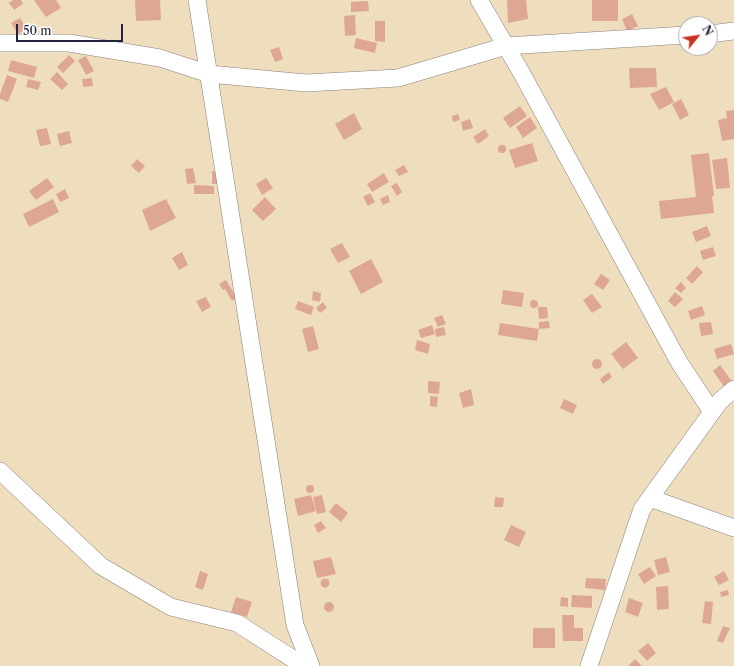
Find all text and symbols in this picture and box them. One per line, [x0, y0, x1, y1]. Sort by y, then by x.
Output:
scale bar [18, 16, 125, 42]
north arrow [678, 16, 718, 56]
text: 50 m [23, 23, 52, 38]
text: N [699, 23, 716, 38]

